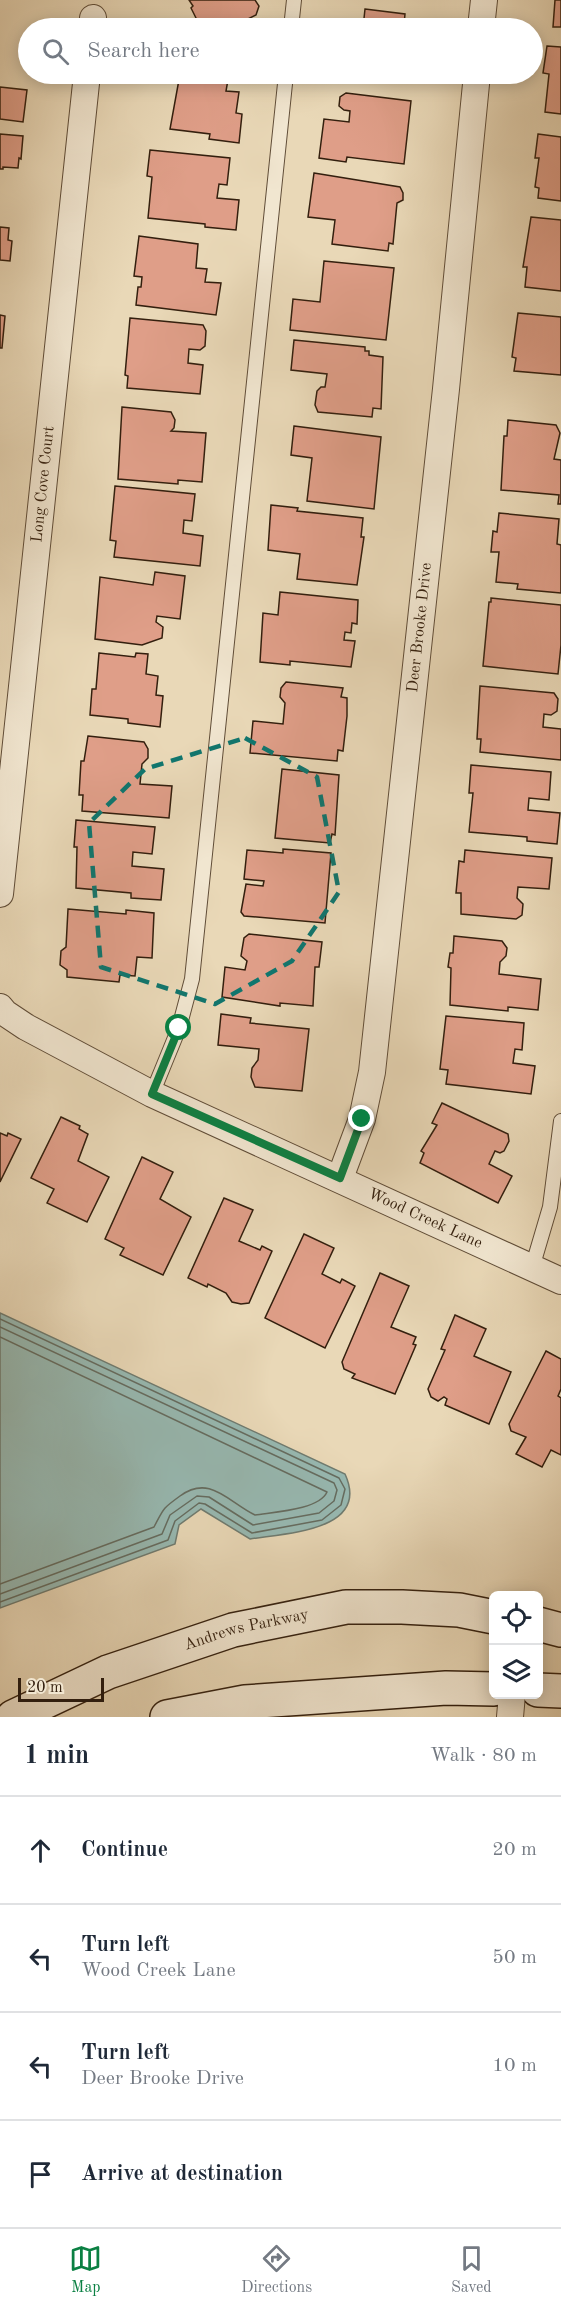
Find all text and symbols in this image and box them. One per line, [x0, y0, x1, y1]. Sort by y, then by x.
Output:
search box [18, 18, 543, 84]
icon: search [39, 35, 72, 68]
text: Search here [87, 40, 200, 62]
street label: Long Cove Court [29, 425, 58, 544]
street label: Deer Brooke Drive [405, 562, 435, 693]
route start [165, 1014, 191, 1040]
route end [348, 1105, 374, 1131]
street label: Wood Creek Lane [365, 1186, 485, 1252]
map controls [489, 1591, 543, 1699]
button: locate [489, 1591, 543, 1645]
street label: Andrews Parkway [182, 1607, 311, 1654]
button: layers [489, 1645, 543, 1699]
scale bar [18, 1675, 104, 1702]
text: 20 m [27, 1680, 63, 1696]
text: 1 min [24, 1743, 89, 1769]
text: Walk · 80 m [430, 1746, 537, 1766]
icon: ahead [24, 1834, 57, 1867]
text: Continue [81, 1839, 168, 1861]
text: 20 m [492, 1840, 537, 1860]
text: Turn left [81, 1934, 170, 1956]
icon: left [24, 1942, 57, 1975]
text: 50 m [492, 1948, 537, 1968]
text: Wood Creek Lane [81, 1961, 236, 1981]
text: Turn left [81, 2042, 170, 2064]
icon: left [24, 2050, 57, 2083]
text: 10 m [492, 2056, 537, 2076]
text: Deer Brooke Drive [81, 2069, 244, 2089]
icon: arrive [24, 2158, 57, 2191]
text: Arrive at destination [81, 2163, 283, 2185]
tab: Map [69, 2242, 102, 2298]
tab: Directions [241, 2242, 312, 2298]
tab: Saved [451, 2242, 492, 2298]

